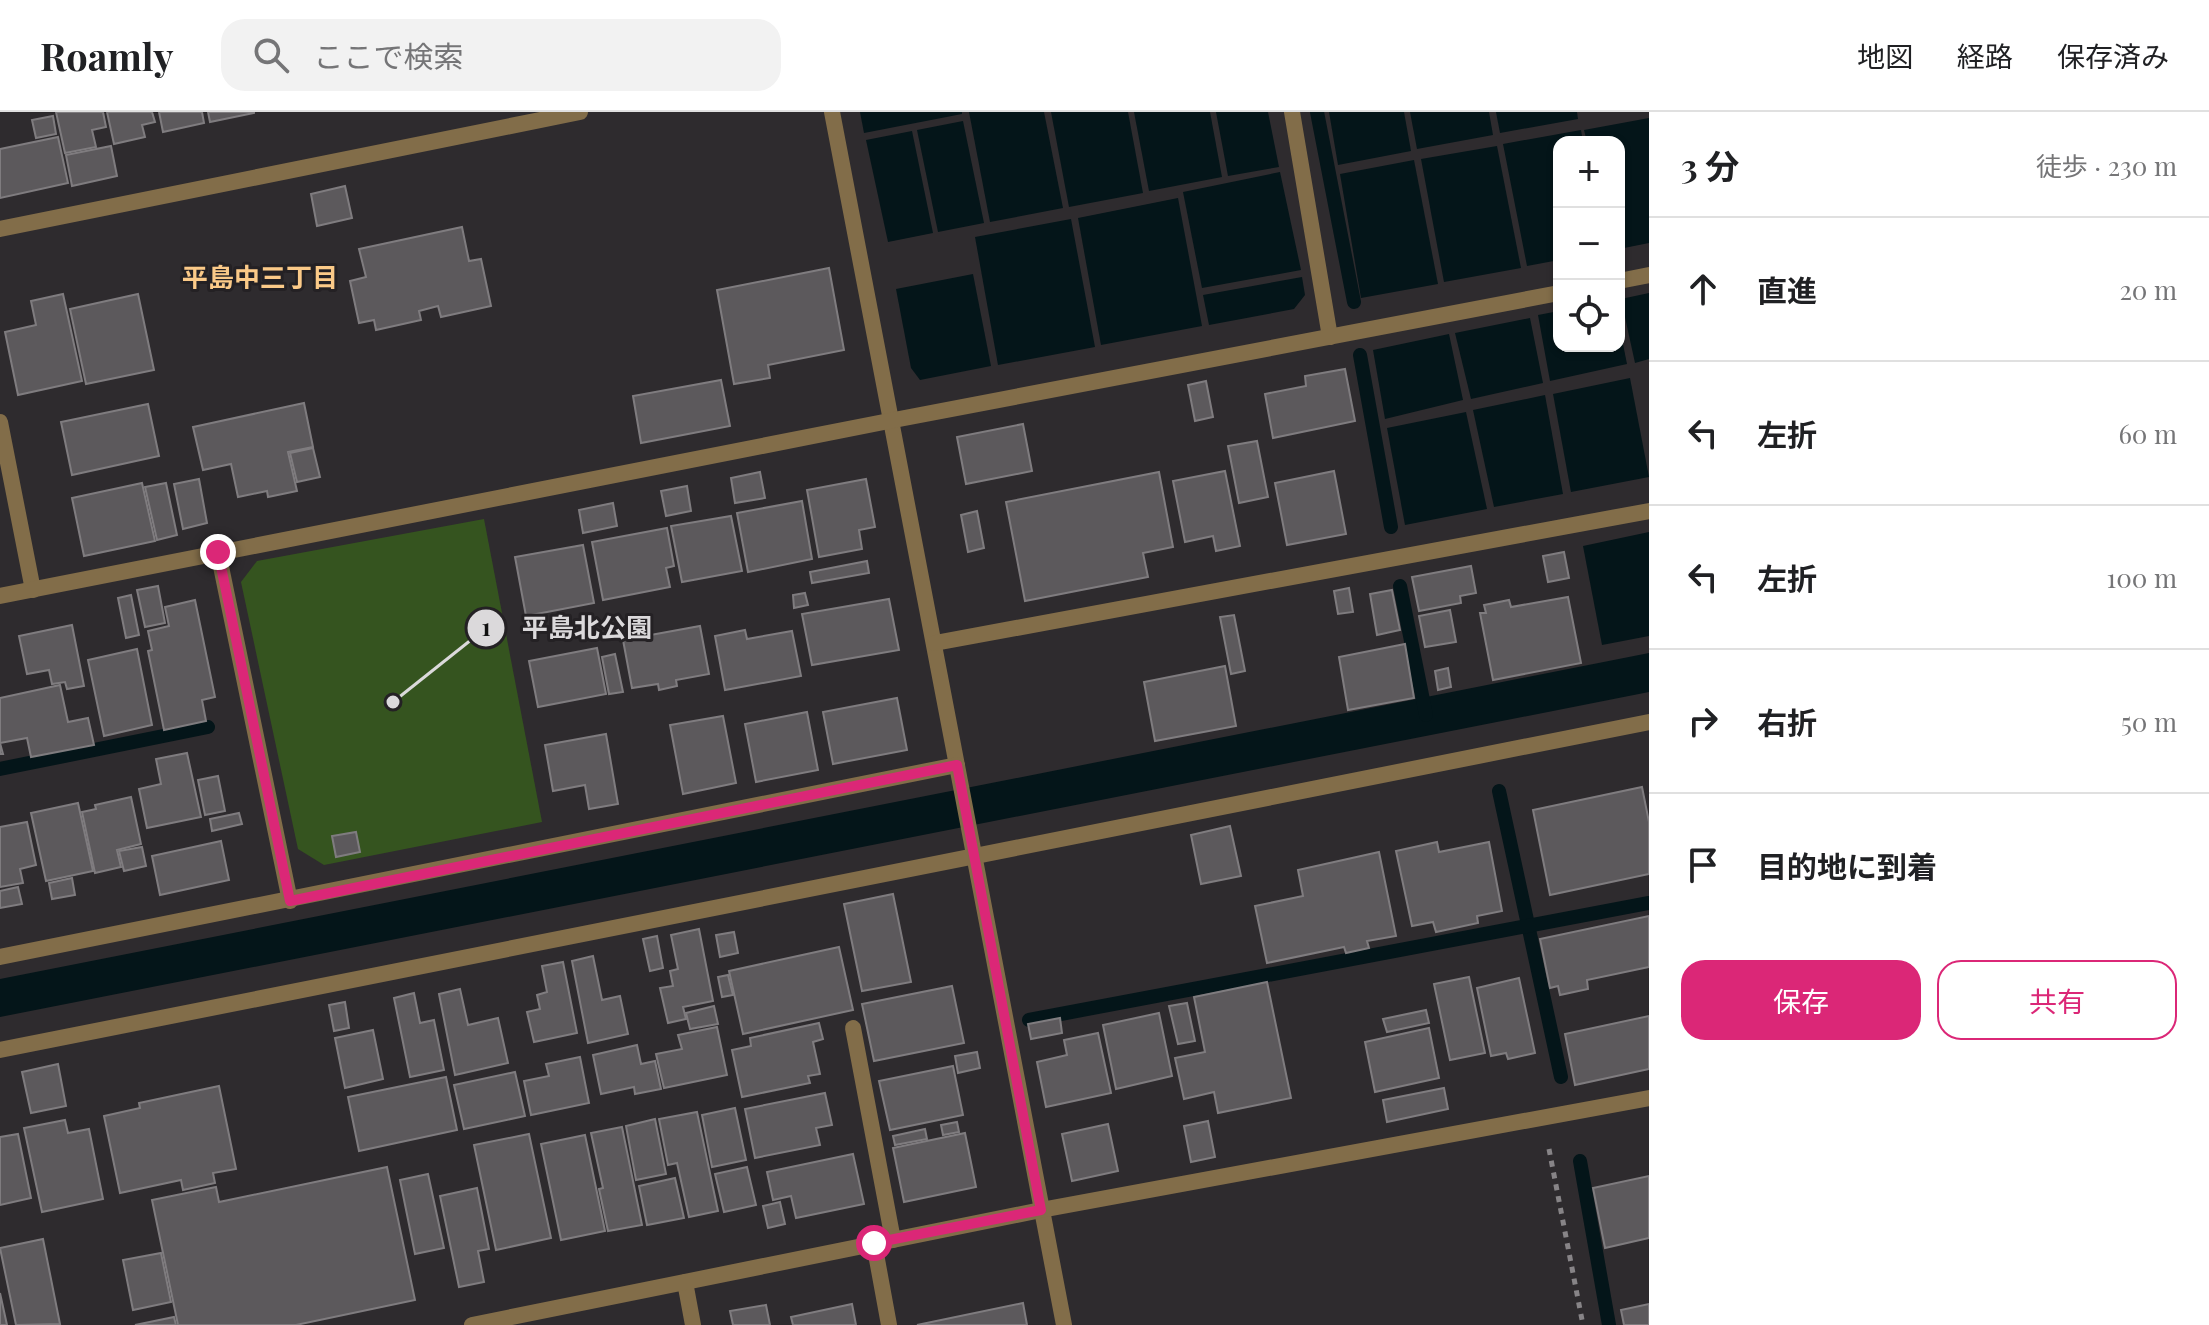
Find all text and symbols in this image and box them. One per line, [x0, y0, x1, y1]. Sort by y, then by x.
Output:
search box [221, 19, 781, 91]
text: Roamly [40, 30, 173, 81]
icon: search [249, 33, 293, 77]
text: ここで検索 [313, 36, 463, 76]
text: 地図 [1857, 37, 1913, 74]
text: 経路 [1957, 37, 2013, 74]
text: 保存済み [2057, 37, 2169, 74]
map controls [1553, 136, 1625, 352]
button: + [1553, 136, 1625, 208]
text: 3 分 [1681, 142, 1739, 188]
text: 徒歩 · 230 m [2036, 148, 2177, 183]
button: − [1553, 208, 1625, 280]
district label: 平島中三丁目 [182, 259, 338, 294]
icon: ahead [1681, 267, 1725, 311]
text: 直進 [1757, 270, 1817, 310]
text: 20 m [2119, 272, 2177, 307]
button: locate [1553, 280, 1625, 352]
icon: left [1681, 411, 1725, 455]
text: 左折 [1757, 414, 1817, 454]
text: 60 m [2118, 416, 2177, 451]
route end [200, 534, 236, 570]
icon: left [1681, 555, 1725, 599]
text: 左折 [1757, 558, 1817, 598]
text: 100 m [2107, 560, 2177, 595]
callout: 平島北公園 [466, 603, 668, 653]
text: 平島北公園 [522, 609, 652, 644]
text: 1 [481, 610, 491, 642]
icon: right [1681, 699, 1725, 743]
text: 右折 [1757, 702, 1817, 742]
text: 50 m [2121, 704, 2177, 739]
icon: arrive [1681, 843, 1725, 887]
text: 目的地に到着 [1757, 846, 1937, 886]
button: 保存 [1681, 960, 1921, 1040]
button: 共有 [1937, 960, 2177, 1040]
route start [856, 1225, 892, 1261]

